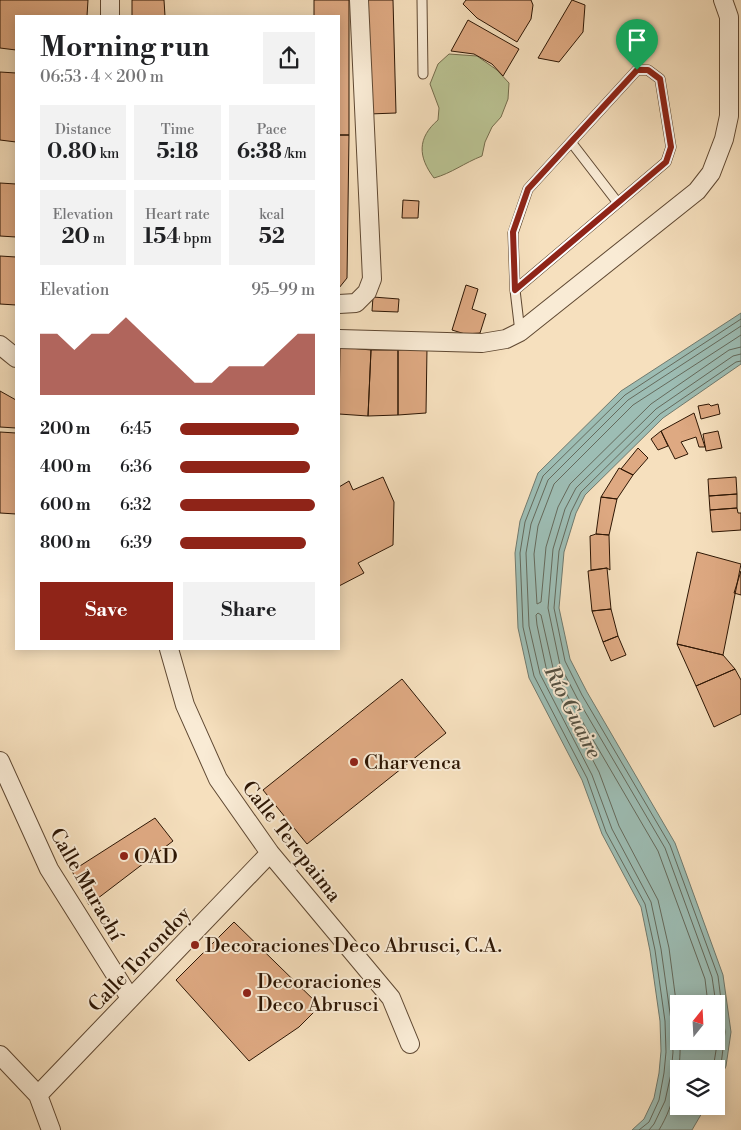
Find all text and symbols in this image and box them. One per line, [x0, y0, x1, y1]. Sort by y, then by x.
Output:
pin [616, 19, 658, 70]
icon: arrive [623, 26, 651, 54]
text: Morning run [40, 30, 209, 65]
button: share [263, 32, 315, 84]
text: 06:53 · 4 × 200 m [40, 67, 164, 87]
text: Distance [55, 121, 111, 139]
text: Time [161, 121, 194, 139]
text: Pace [257, 121, 287, 139]
text: 0.80 [47, 139, 97, 165]
text: 5:18 [157, 139, 198, 165]
text: 6:38 [237, 139, 282, 165]
text: km [97, 145, 119, 163]
text: /km [282, 145, 307, 163]
text: Elevation [53, 206, 113, 224]
text: Heart rate [145, 206, 210, 224]
text: kcal [259, 206, 285, 224]
text: 20 [61, 224, 90, 250]
text: 154 [143, 224, 181, 250]
text: 52 [259, 224, 285, 250]
text: m [90, 230, 105, 248]
text: bpm [181, 230, 212, 248]
text: Elevation [40, 280, 109, 300]
text: 95–99 m [251, 280, 315, 300]
text: 200 m [40, 419, 90, 439]
text: 6:45 [120, 419, 152, 439]
text: 400 m [40, 457, 91, 477]
text: 6:36 [120, 457, 152, 477]
text: 600 m [40, 495, 90, 515]
text: 6:32 [120, 495, 151, 515]
text: 800 m [40, 533, 91, 553]
text: 6:39 [120, 533, 152, 553]
button: Save [40, 582, 173, 640]
button: Share [183, 582, 315, 640]
water label: Río Guaire [537, 661, 607, 763]
place label: Charvenca [364, 751, 462, 776]
marker: Charvenca [348, 756, 360, 768]
street label: Calle Terepaima [236, 776, 346, 908]
street label: Calle Murachí [43, 824, 129, 947]
place label: OAD [134, 845, 178, 870]
marker: OAD [118, 850, 130, 862]
street label: Calle Torondoy [84, 902, 197, 1018]
place label: Decoraciones Deco Abrusci, C.A. [205, 934, 502, 959]
marker: Decoraciones Deco Abrusci, C.A. [189, 939, 201, 951]
place label: Decoraciones Deco Abrusci [257, 970, 381, 1018]
marker: Decoraciones Deco Abrusci [241, 987, 253, 999]
north arrow [670, 995, 725, 1050]
map controls [670, 995, 725, 1115]
button: layers [670, 1060, 725, 1115]

